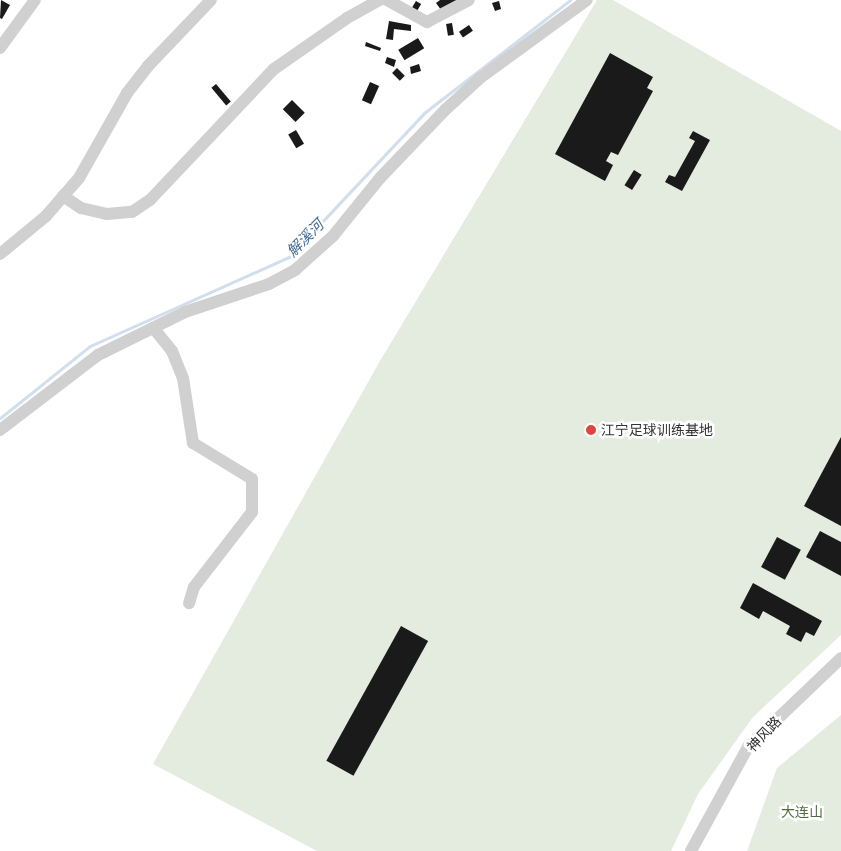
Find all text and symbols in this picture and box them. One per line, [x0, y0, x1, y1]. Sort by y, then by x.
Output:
water label: 解溪河 [283, 216, 327, 260]
place label: 江宁足球训练基地 [601, 422, 713, 438]
marker: 江宁足球训练基地 [585, 424, 597, 436]
street label: 神风路 [744, 713, 784, 755]
park label: 大连山 [781, 804, 823, 820]

